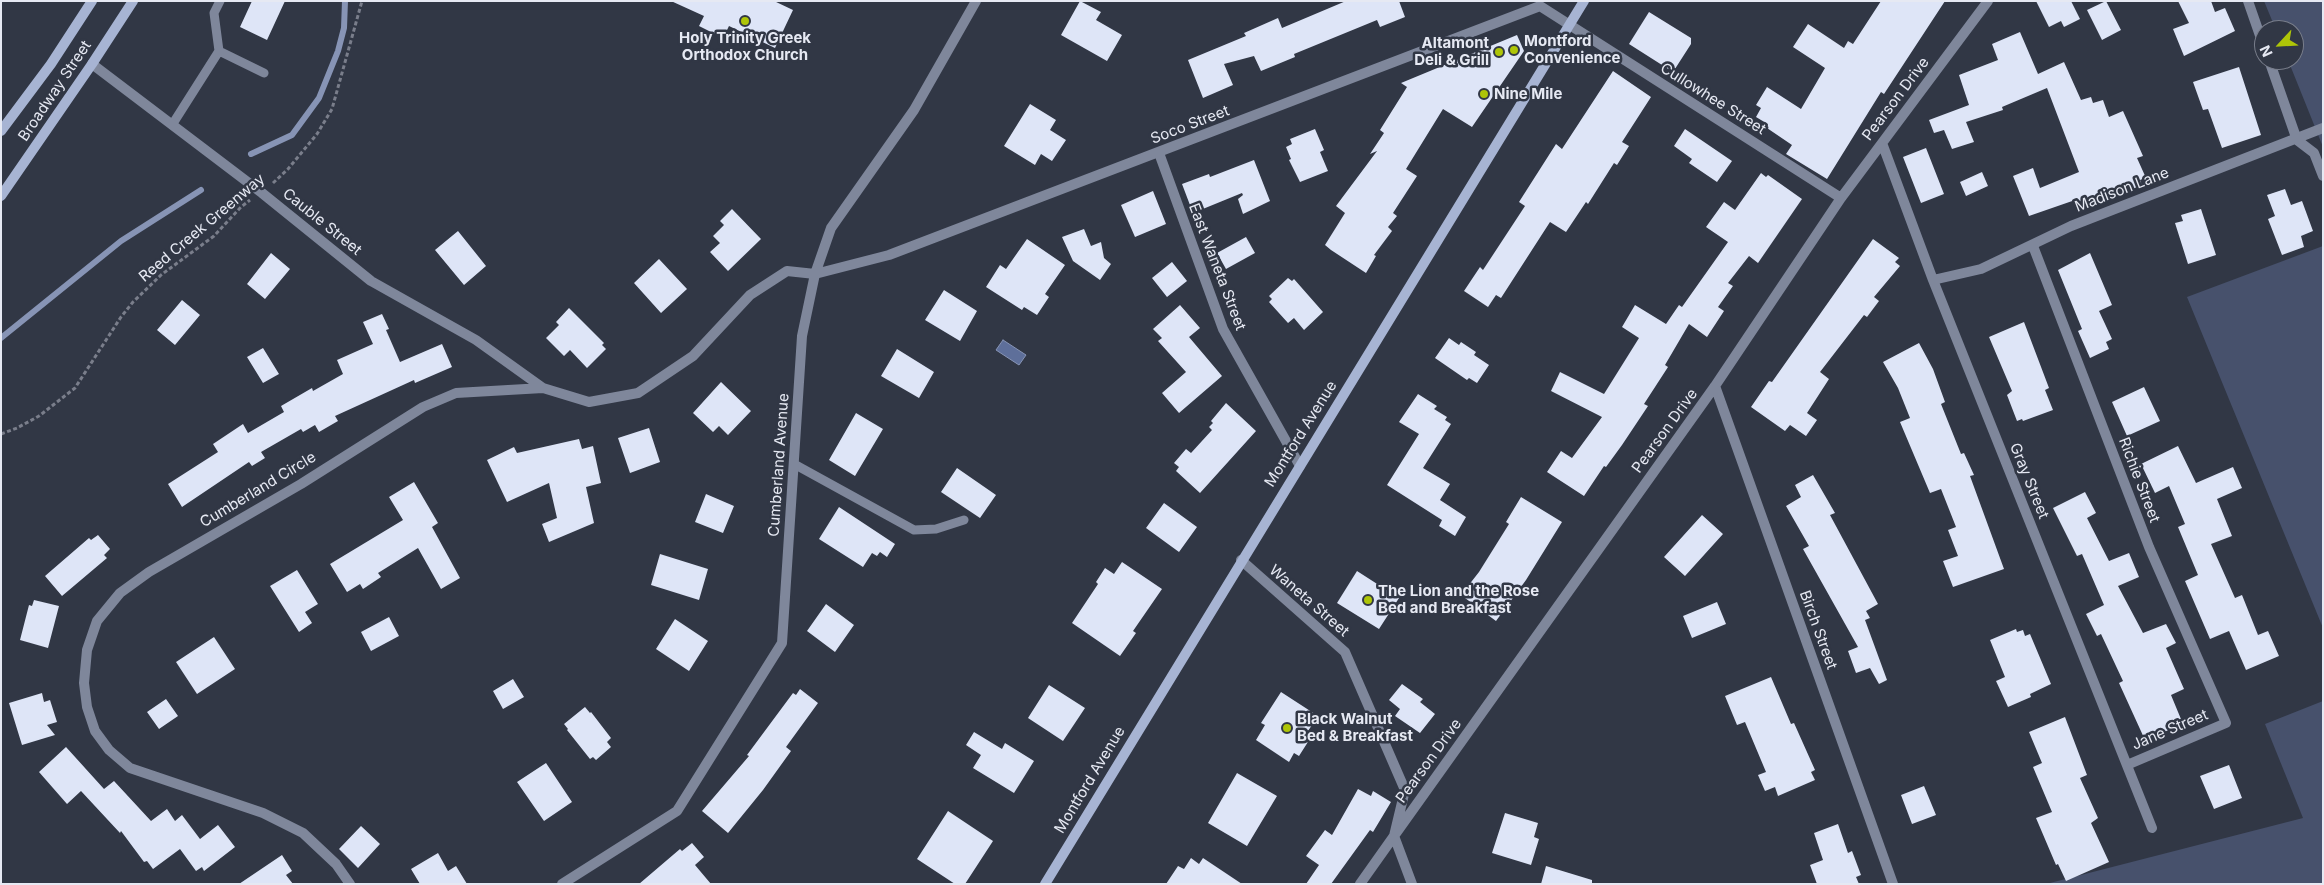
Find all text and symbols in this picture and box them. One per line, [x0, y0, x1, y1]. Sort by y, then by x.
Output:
marker: Holy Trinity Greek Orthodox Church [739, 15, 751, 27]
north arrow [2254, 20, 2304, 70]
place label: Holy Trinity Greek Orthodox Church [679, 29, 811, 64]
place label: Montford Convenience [1524, 32, 1620, 67]
place label: Altamont Deli & Grill [1414, 34, 1489, 69]
street label: Broadway Street [15, 37, 95, 145]
text: N [2256, 43, 2276, 60]
marker: Montford Convenience [1508, 44, 1520, 56]
marker: Altamont Deli & Grill [1493, 46, 1505, 58]
street label: Pearson Drive [1859, 54, 1933, 144]
street label: Cullowhee Street [1657, 59, 1769, 139]
place label: Nine Mile [1494, 85, 1562, 103]
marker: Nine Mile [1478, 88, 1490, 100]
street label: Soco Street [1148, 102, 1232, 148]
street label: Madison Lane [2072, 164, 2172, 216]
street label: Reed Creek Greenway [136, 170, 268, 286]
street label: Cauble Street [279, 185, 365, 259]
street label: East Waneta Street [1185, 201, 1249, 333]
street label: Montford Avenue [1261, 378, 1341, 490]
street label: Pearson Drive [1628, 385, 1702, 477]
street label: Cumberland Avenue [765, 393, 793, 537]
street label: Richie Street [2115, 435, 2163, 525]
street label: Gray Street [2006, 441, 2052, 521]
street label: Cumberland Circle [197, 448, 319, 532]
street label: Waneta Street [1265, 561, 1353, 641]
place label: The Lion and the Rose Bed and Breakfast [1378, 582, 1539, 617]
street label: Birch Street [1795, 588, 1841, 672]
marker: The Lion and the Rose Bed and Breakfast [1362, 594, 1374, 606]
street label: Jane Street [2129, 706, 2211, 754]
place label: Black Walnut Bed & Breakfast [1297, 710, 1413, 745]
street label: Pearson Drive [1392, 715, 1466, 807]
marker: Black Walnut Bed & Breakfast [1281, 722, 1293, 734]
street label: Montford Avenue [1051, 723, 1129, 837]

